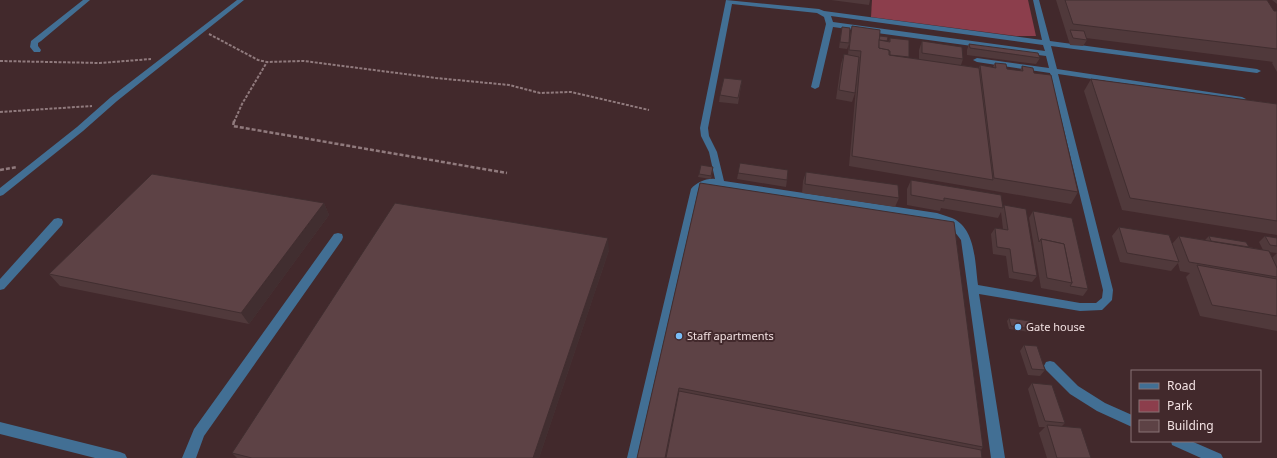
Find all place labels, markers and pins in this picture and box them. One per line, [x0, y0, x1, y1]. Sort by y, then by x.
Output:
place label: Gate house [1026, 319, 1085, 334]
marker: Gate house [1013, 322, 1023, 332]
place label: Staff apartments [687, 328, 774, 343]
marker: Staff apartments [674, 331, 684, 341]

